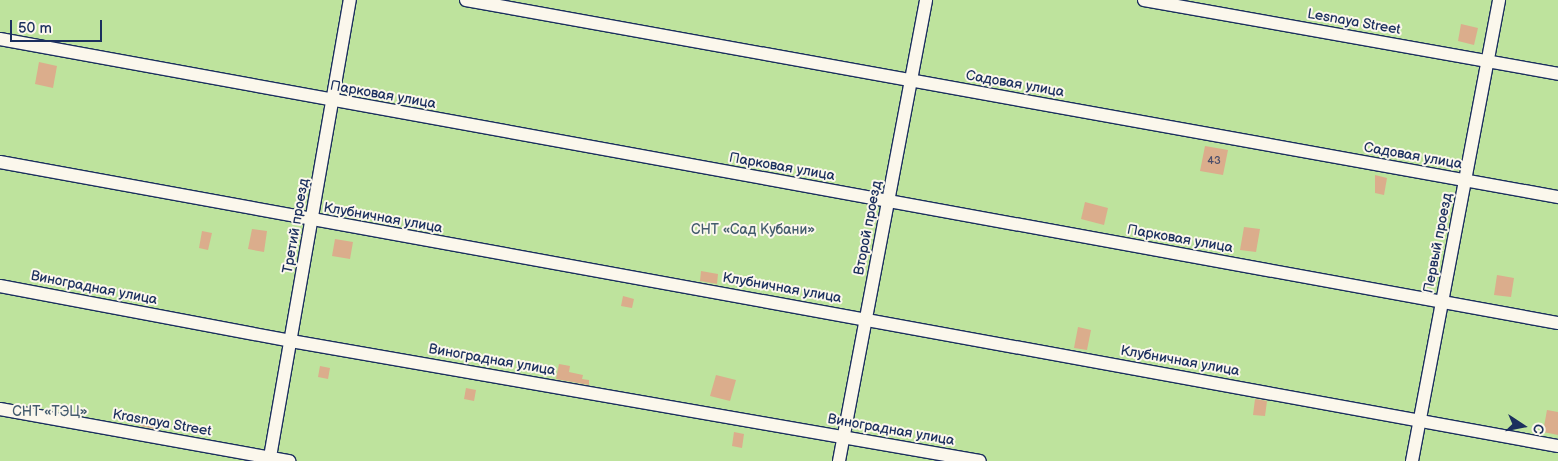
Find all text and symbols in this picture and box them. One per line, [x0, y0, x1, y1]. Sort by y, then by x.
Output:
street label: Lesnaya Street [1306, 5, 1402, 39]
scale bar [12, 10, 105, 42]
text: 50 m [18, 19, 52, 38]
street label: Садовая улица [965, 67, 1065, 101]
street label: Парковая улица [329, 77, 437, 113]
street label: Садовая улица [1363, 139, 1463, 173]
street label: Парковая улица [728, 149, 836, 185]
house number: 43 [1207, 154, 1221, 168]
street label: Третий проезд [279, 177, 313, 275]
street label: Второй проезд [851, 179, 885, 277]
street label: Первый проезд [1420, 191, 1456, 295]
street label: Клубничная улица [322, 199, 444, 237]
street label: Парковая улица [1126, 221, 1234, 257]
park label: СНТ «Сад Кубани» [691, 222, 815, 238]
street label: Виноградная улица [29, 267, 159, 309]
street label: Клубничная улица [721, 269, 843, 307]
street label: Виноградная улица [427, 341, 557, 379]
street label: Клубничная улица [1119, 342, 1241, 380]
north arrow [1498, 401, 1548, 451]
park label: СНТ «ТЭЦ» [12, 404, 88, 420]
street label: Krasnaya Street [111, 406, 213, 440]
street label: Виноградная улица [826, 411, 956, 449]
text: С [1529, 423, 1547, 435]

